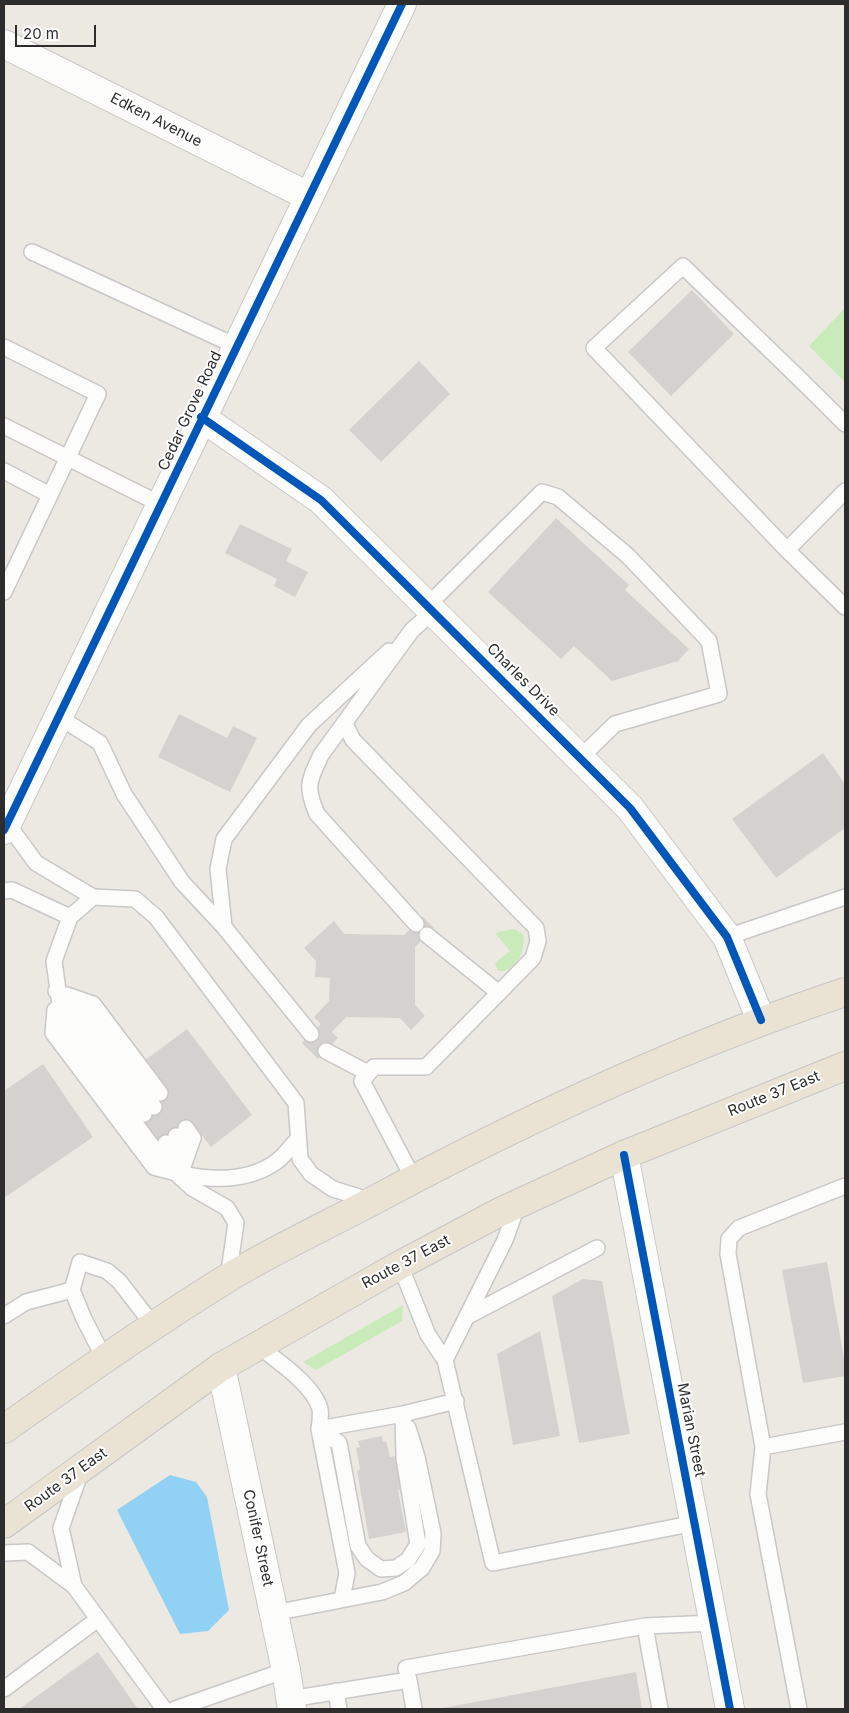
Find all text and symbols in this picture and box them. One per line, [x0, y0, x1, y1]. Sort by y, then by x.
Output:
scale bar [18, 15, 99, 47]
text: 20 m [23, 24, 59, 43]
street label: Edken Avenue [107, 89, 205, 151]
street label: Cedar Grove Road [154, 348, 226, 474]
street label: Charles Drive [483, 640, 563, 720]
street label: Route 37 East [726, 1067, 822, 1121]
street label: Route 37 East [359, 1231, 453, 1293]
street label: Marian Street [673, 1381, 709, 1479]
street label: Route 37 East [21, 1444, 111, 1516]
street label: Conifer Street [239, 1488, 277, 1588]

